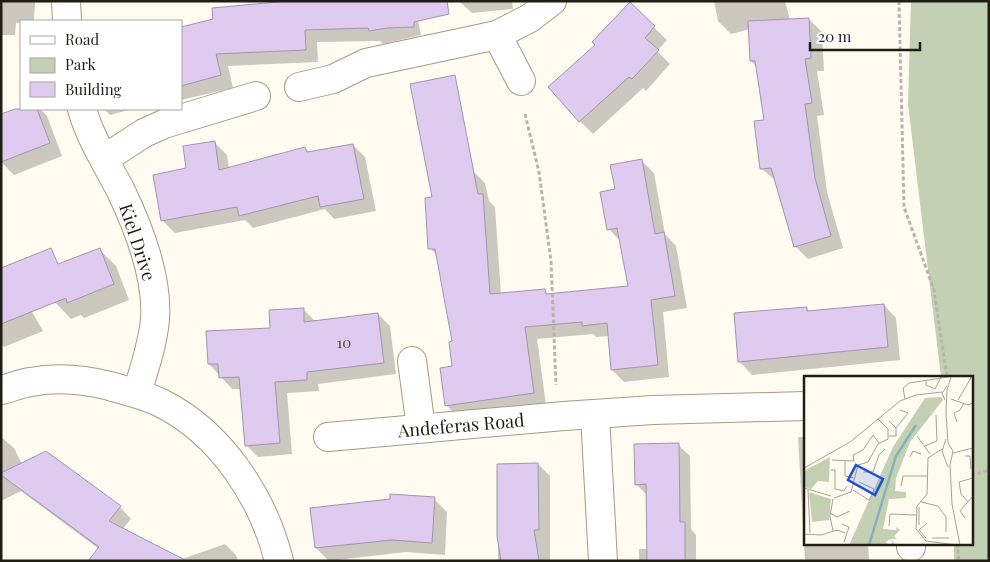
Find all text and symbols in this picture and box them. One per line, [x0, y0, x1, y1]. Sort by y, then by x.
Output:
legend [20, 20, 182, 110]
scale bar [810, 20, 920, 52]
text: 20 m [818, 26, 852, 46]
text: Road [65, 29, 99, 49]
text: Park [65, 54, 97, 74]
text: Building [65, 79, 122, 99]
street label: Kiel Drive [114, 200, 162, 284]
house number: 10 [337, 332, 351, 352]
inset map [804, 376, 972, 544]
street label: Andeferas Road [396, 407, 526, 443]

